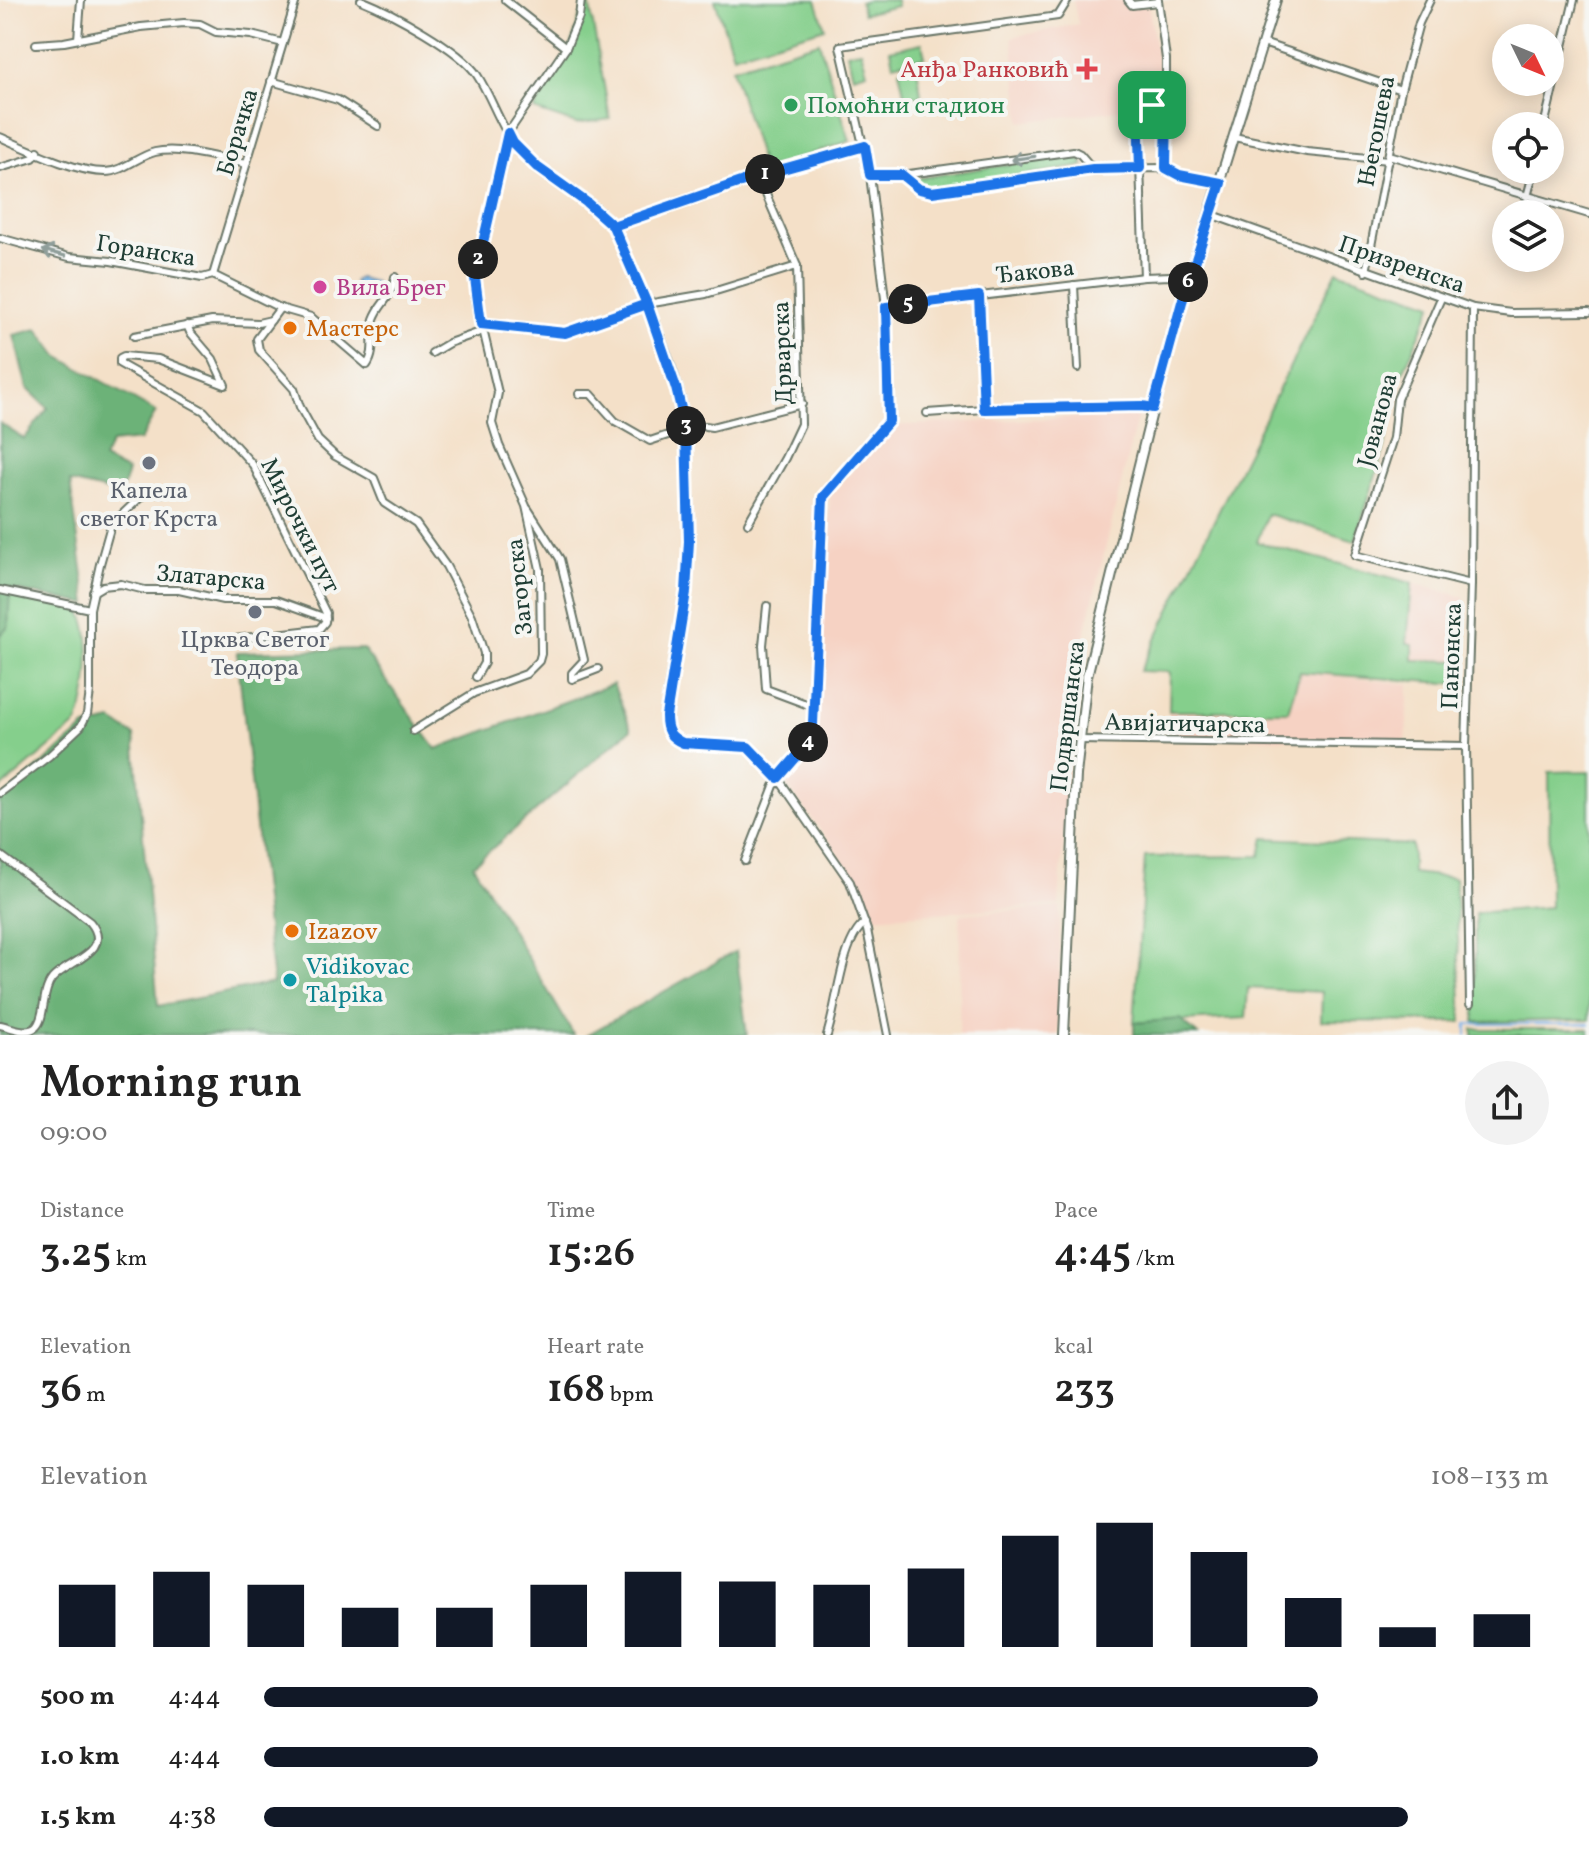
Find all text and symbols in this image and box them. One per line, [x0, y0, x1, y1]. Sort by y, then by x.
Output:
north arrow [1492, 24, 1564, 96]
map controls [1492, 24, 1564, 272]
place label: Анђа Ранковић [900, 54, 1069, 88]
marker: Анђа Ранковић [1076, 58, 1098, 80]
pin [1118, 71, 1186, 139]
street label: Његошева [1351, 73, 1405, 190]
icon: arrive [1130, 83, 1174, 127]
street label: Борачка [210, 85, 268, 181]
place label: Помоћни стадион [807, 90, 1005, 124]
marker: Помоћни стадион [782, 96, 800, 114]
button: locate [1492, 112, 1564, 184]
one-way arrow [1011, 151, 1036, 166]
pin: 1 [745, 154, 785, 194]
text: 1 [761, 158, 769, 189]
button: layers [1492, 200, 1564, 272]
street label: Горанска [93, 227, 198, 277]
street label: Призренска [1334, 228, 1469, 303]
pin: 2 [458, 239, 498, 279]
text: 2 [472, 243, 484, 274]
one-way arrow [42, 244, 68, 259]
street label: Ђакова [994, 252, 1076, 294]
pin: 6 [1168, 262, 1208, 302]
text: 6 [1182, 266, 1194, 297]
place label: Вила Брег [336, 272, 446, 306]
marker: Вила Брег [311, 278, 329, 296]
pin: 5 [888, 284, 928, 324]
text: 5 [903, 288, 913, 319]
street label: Дрварска [765, 300, 803, 405]
place label: Мастерс [306, 313, 399, 347]
marker: Мастерс [281, 319, 299, 337]
street label: Јованова [1350, 370, 1408, 471]
pin: 3 [666, 406, 706, 446]
text: 3 [680, 410, 692, 441]
street label: Мирочки пут [251, 453, 348, 599]
marker: Капела светог Крста [140, 454, 158, 472]
place label: Капела светог Крста [80, 475, 218, 537]
street label: Загорска [499, 536, 543, 637]
street label: Златарска [154, 557, 267, 601]
street label: Панонска [1434, 602, 1472, 710]
marker: Црква Светог Теодора [246, 603, 264, 621]
place label: Црква Светог Теодора [181, 624, 330, 686]
street label: Подвршанска [1043, 639, 1095, 794]
street label: Авијатичарска [1104, 707, 1266, 743]
pin: 4 [788, 722, 828, 762]
text: 4 [801, 726, 815, 757]
place label: Izazov [308, 916, 378, 950]
marker: Izazov [283, 922, 301, 940]
place label: Vidikovac Talpika [306, 951, 410, 1013]
marker: Vidikovac Talpika [281, 971, 299, 989]
text: Morning run [40, 1054, 302, 1115]
button: share [1465, 1061, 1549, 1145]
text: 09:00 [40, 1115, 107, 1151]
text: Distance [40, 1196, 124, 1227]
text: Time [547, 1196, 595, 1227]
text: Pace [1054, 1196, 1098, 1227]
text: 3.25 [40, 1227, 111, 1283]
text: 15:26 [547, 1227, 635, 1283]
text: 4:45 [1054, 1227, 1131, 1283]
text: km [111, 1244, 147, 1275]
text: /km [1131, 1244, 1175, 1275]
text: Elevation [40, 1332, 131, 1363]
text: Heart rate [547, 1332, 644, 1363]
text: kcal [1054, 1332, 1093, 1363]
text: 36 [40, 1363, 82, 1419]
text: 168 [547, 1363, 605, 1419]
text: 233 [1054, 1363, 1115, 1419]
text: m [82, 1380, 106, 1411]
text: bpm [605, 1380, 654, 1411]
text: Elevation [40, 1459, 148, 1495]
text: 108–133 m [1431, 1459, 1549, 1495]
text: 500 m [40, 1679, 115, 1715]
text: 4:44 [168, 1679, 221, 1715]
text: 1.0 km [40, 1739, 120, 1775]
text: 4:44 [168, 1739, 221, 1775]
text: 1.5 km [40, 1799, 116, 1835]
text: 4:38 [168, 1799, 216, 1835]

